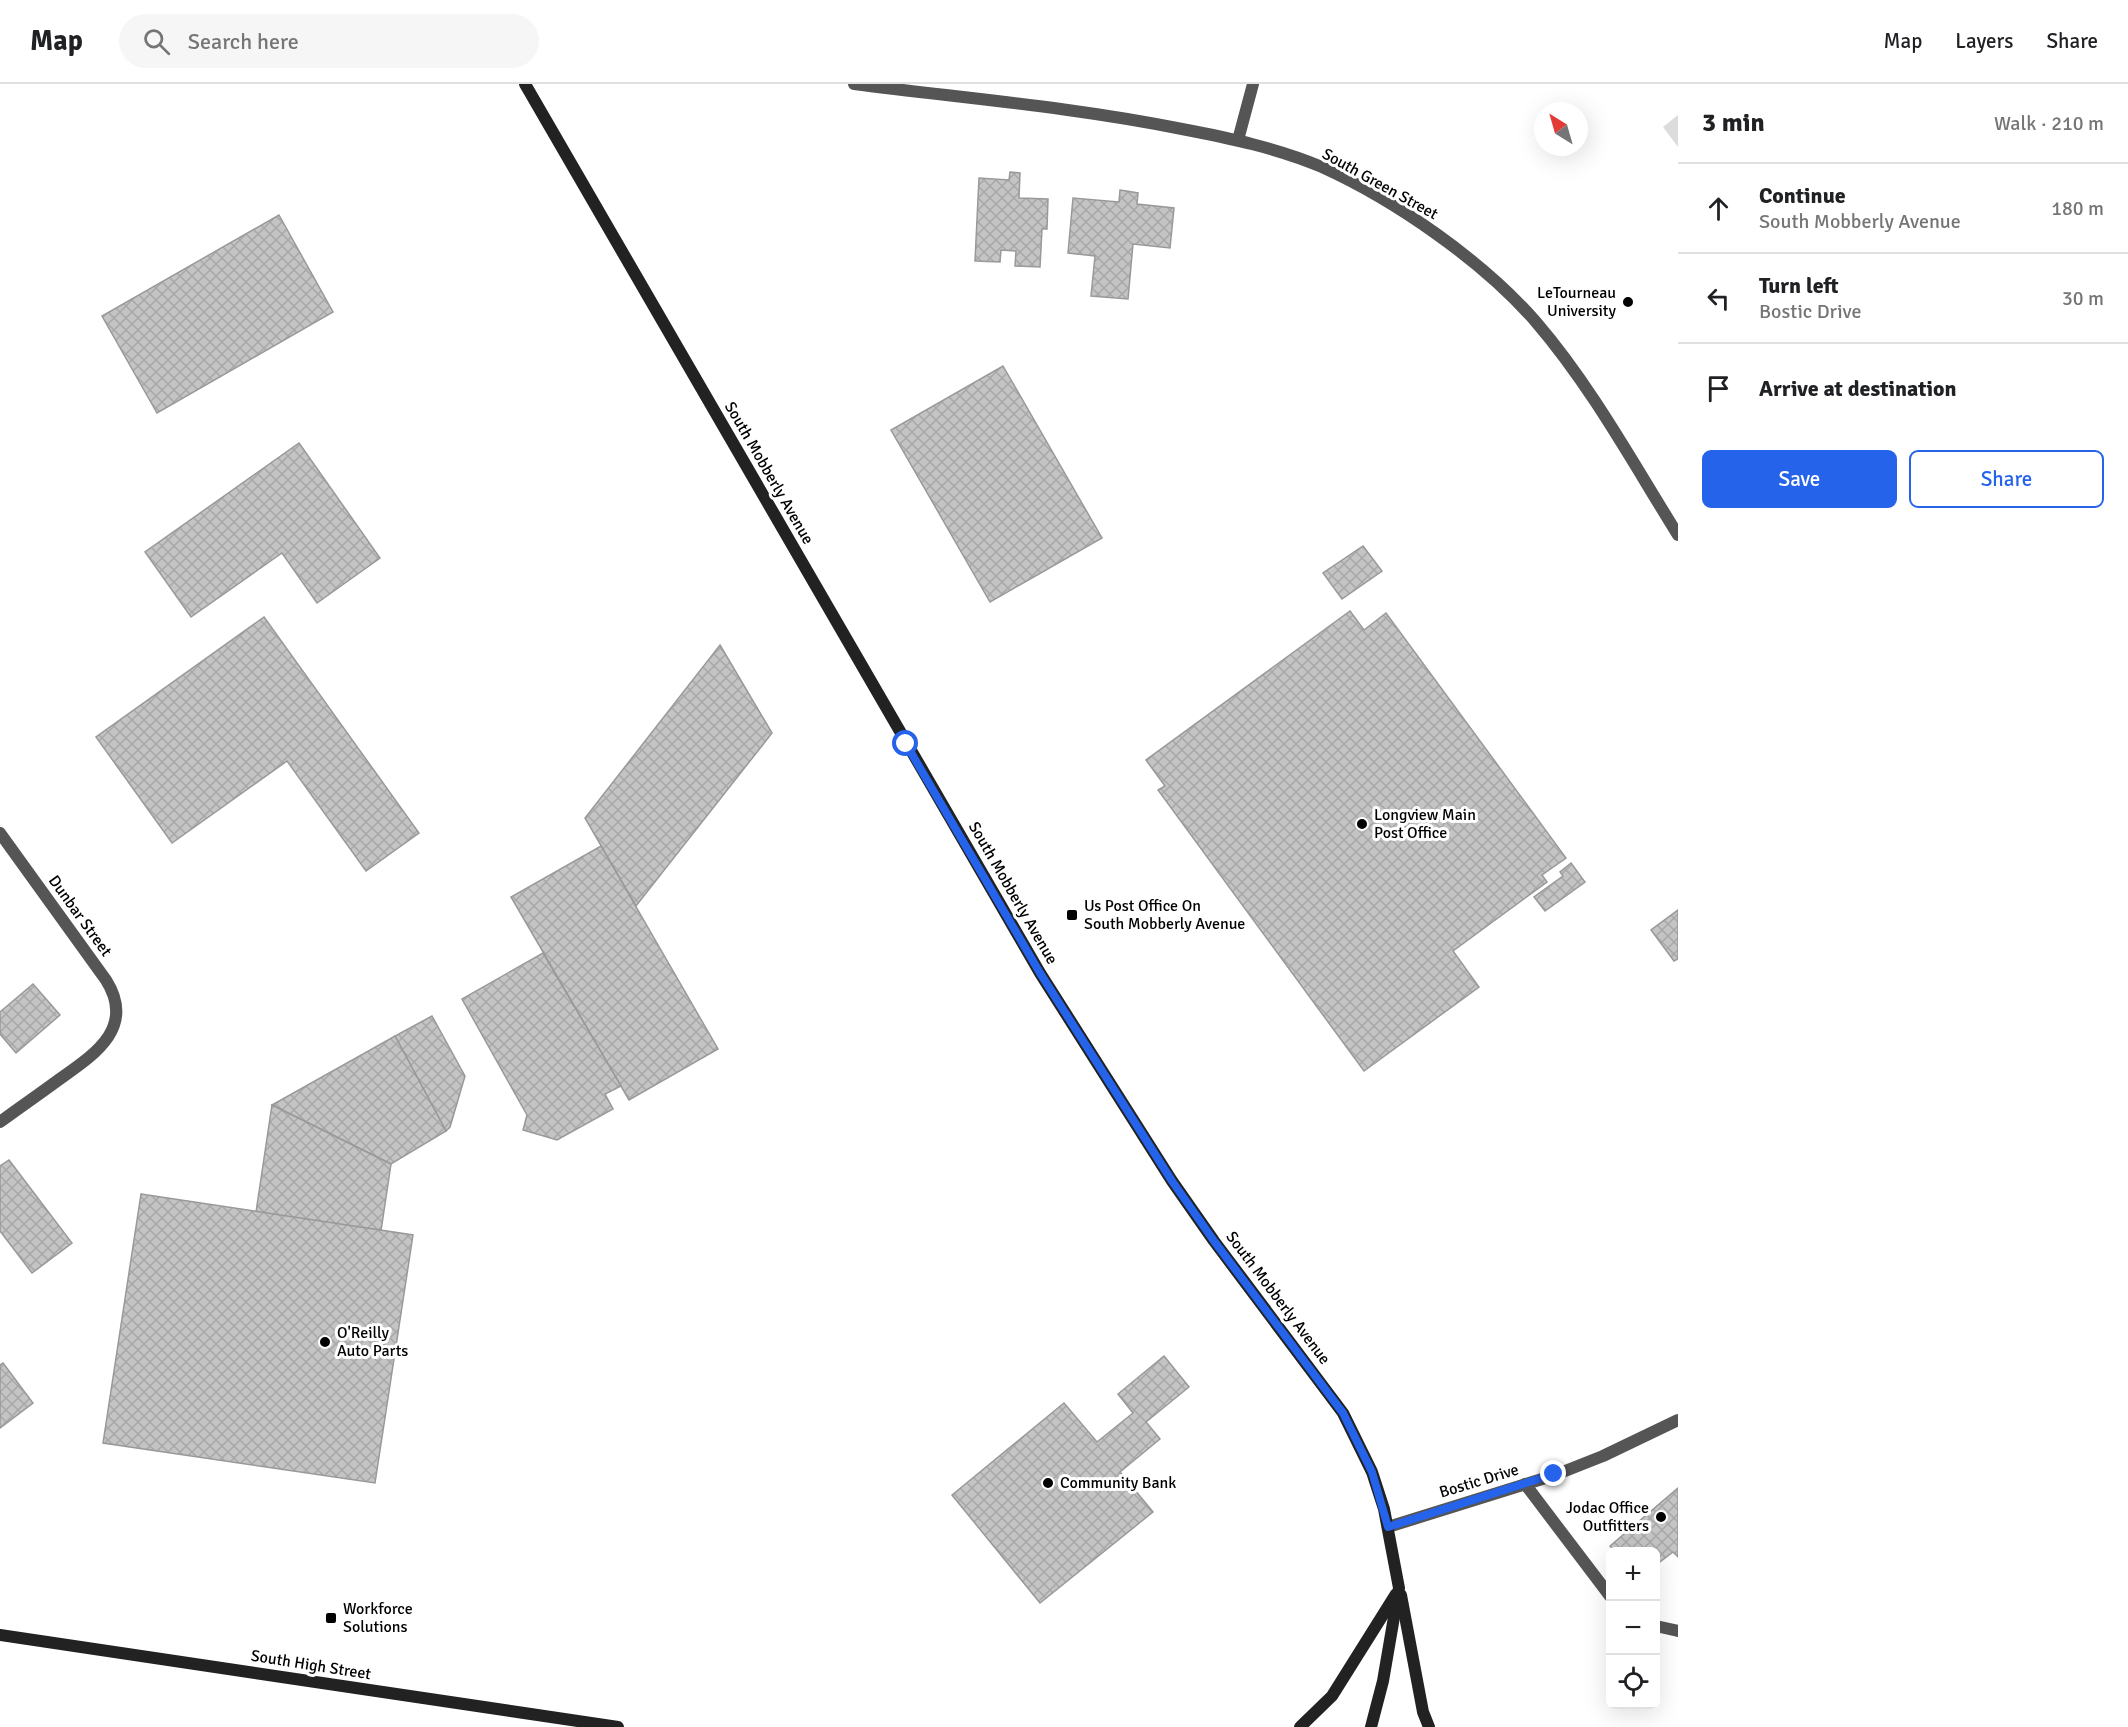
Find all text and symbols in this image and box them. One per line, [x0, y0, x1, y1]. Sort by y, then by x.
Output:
search box [119, 14, 539, 68]
text: Map [30, 24, 83, 58]
icon: search [140, 25, 173, 58]
text: Search here [188, 28, 299, 55]
text: Map [1884, 28, 1922, 54]
text: Layers [1955, 28, 2013, 54]
text: Share [2046, 28, 2098, 54]
north arrow [1534, 102, 1588, 156]
text: 3 min [1702, 107, 1765, 139]
text: Walk · 210 m [1994, 111, 2104, 136]
street label: South Green Street [1318, 144, 1442, 224]
text: Continue [1759, 182, 1846, 209]
icon: ahead [1702, 192, 1735, 225]
text: 180 m [2051, 196, 2104, 221]
text: South Mobberly Avenue [1759, 209, 1961, 234]
text: Turn left [1759, 272, 1839, 299]
icon: left [1702, 282, 1735, 315]
place label: LeTourneau University [1537, 283, 1617, 321]
text: 30 m [2062, 286, 2104, 311]
marker: LeTourneau University [1621, 295, 1635, 309]
text: Bostic Drive [1759, 299, 1861, 324]
icon: arrive [1702, 372, 1735, 405]
text: Arrive at destination [1759, 375, 1956, 402]
street label: South Mobberly Avenue [720, 398, 818, 548]
button: Save [1702, 450, 1897, 508]
button: Share [1909, 450, 2104, 508]
route start [892, 730, 918, 756]
place label: Longview Main Post Office [1374, 805, 1476, 843]
marker: Longview Main Post Office [1355, 817, 1369, 831]
street label: South Mobberly Avenue [964, 818, 1062, 968]
street label: Dunbar Street [44, 871, 116, 961]
place label: Us Post Office On South Mobberly Avenue [1084, 896, 1245, 934]
marker: Us Post Office On South Mobberly Avenue [1065, 908, 1079, 922]
street label: South Mobberly Avenue [1221, 1228, 1335, 1368]
place label: O'Reilly Auto Parts [337, 1323, 408, 1361]
marker: O'Reilly Auto Parts [318, 1335, 332, 1349]
street label: Bostic Drive [1437, 1459, 1521, 1503]
route end [1540, 1460, 1566, 1486]
place label: Community Bank [1060, 1473, 1176, 1493]
marker: Community Bank [1041, 1476, 1055, 1490]
place label: Jodac Office Outfitters [1566, 1498, 1649, 1536]
marker: Jodac Office Outfitters [1654, 1510, 1668, 1524]
map controls [1606, 1547, 1660, 1709]
button: + [1606, 1547, 1660, 1601]
place label: Workforce Solutions [343, 1599, 413, 1637]
button: − [1606, 1601, 1660, 1655]
marker: Workforce Solutions [324, 1611, 338, 1625]
street label: South High Street [250, 1646, 373, 1684]
button: locate [1606, 1655, 1660, 1709]

